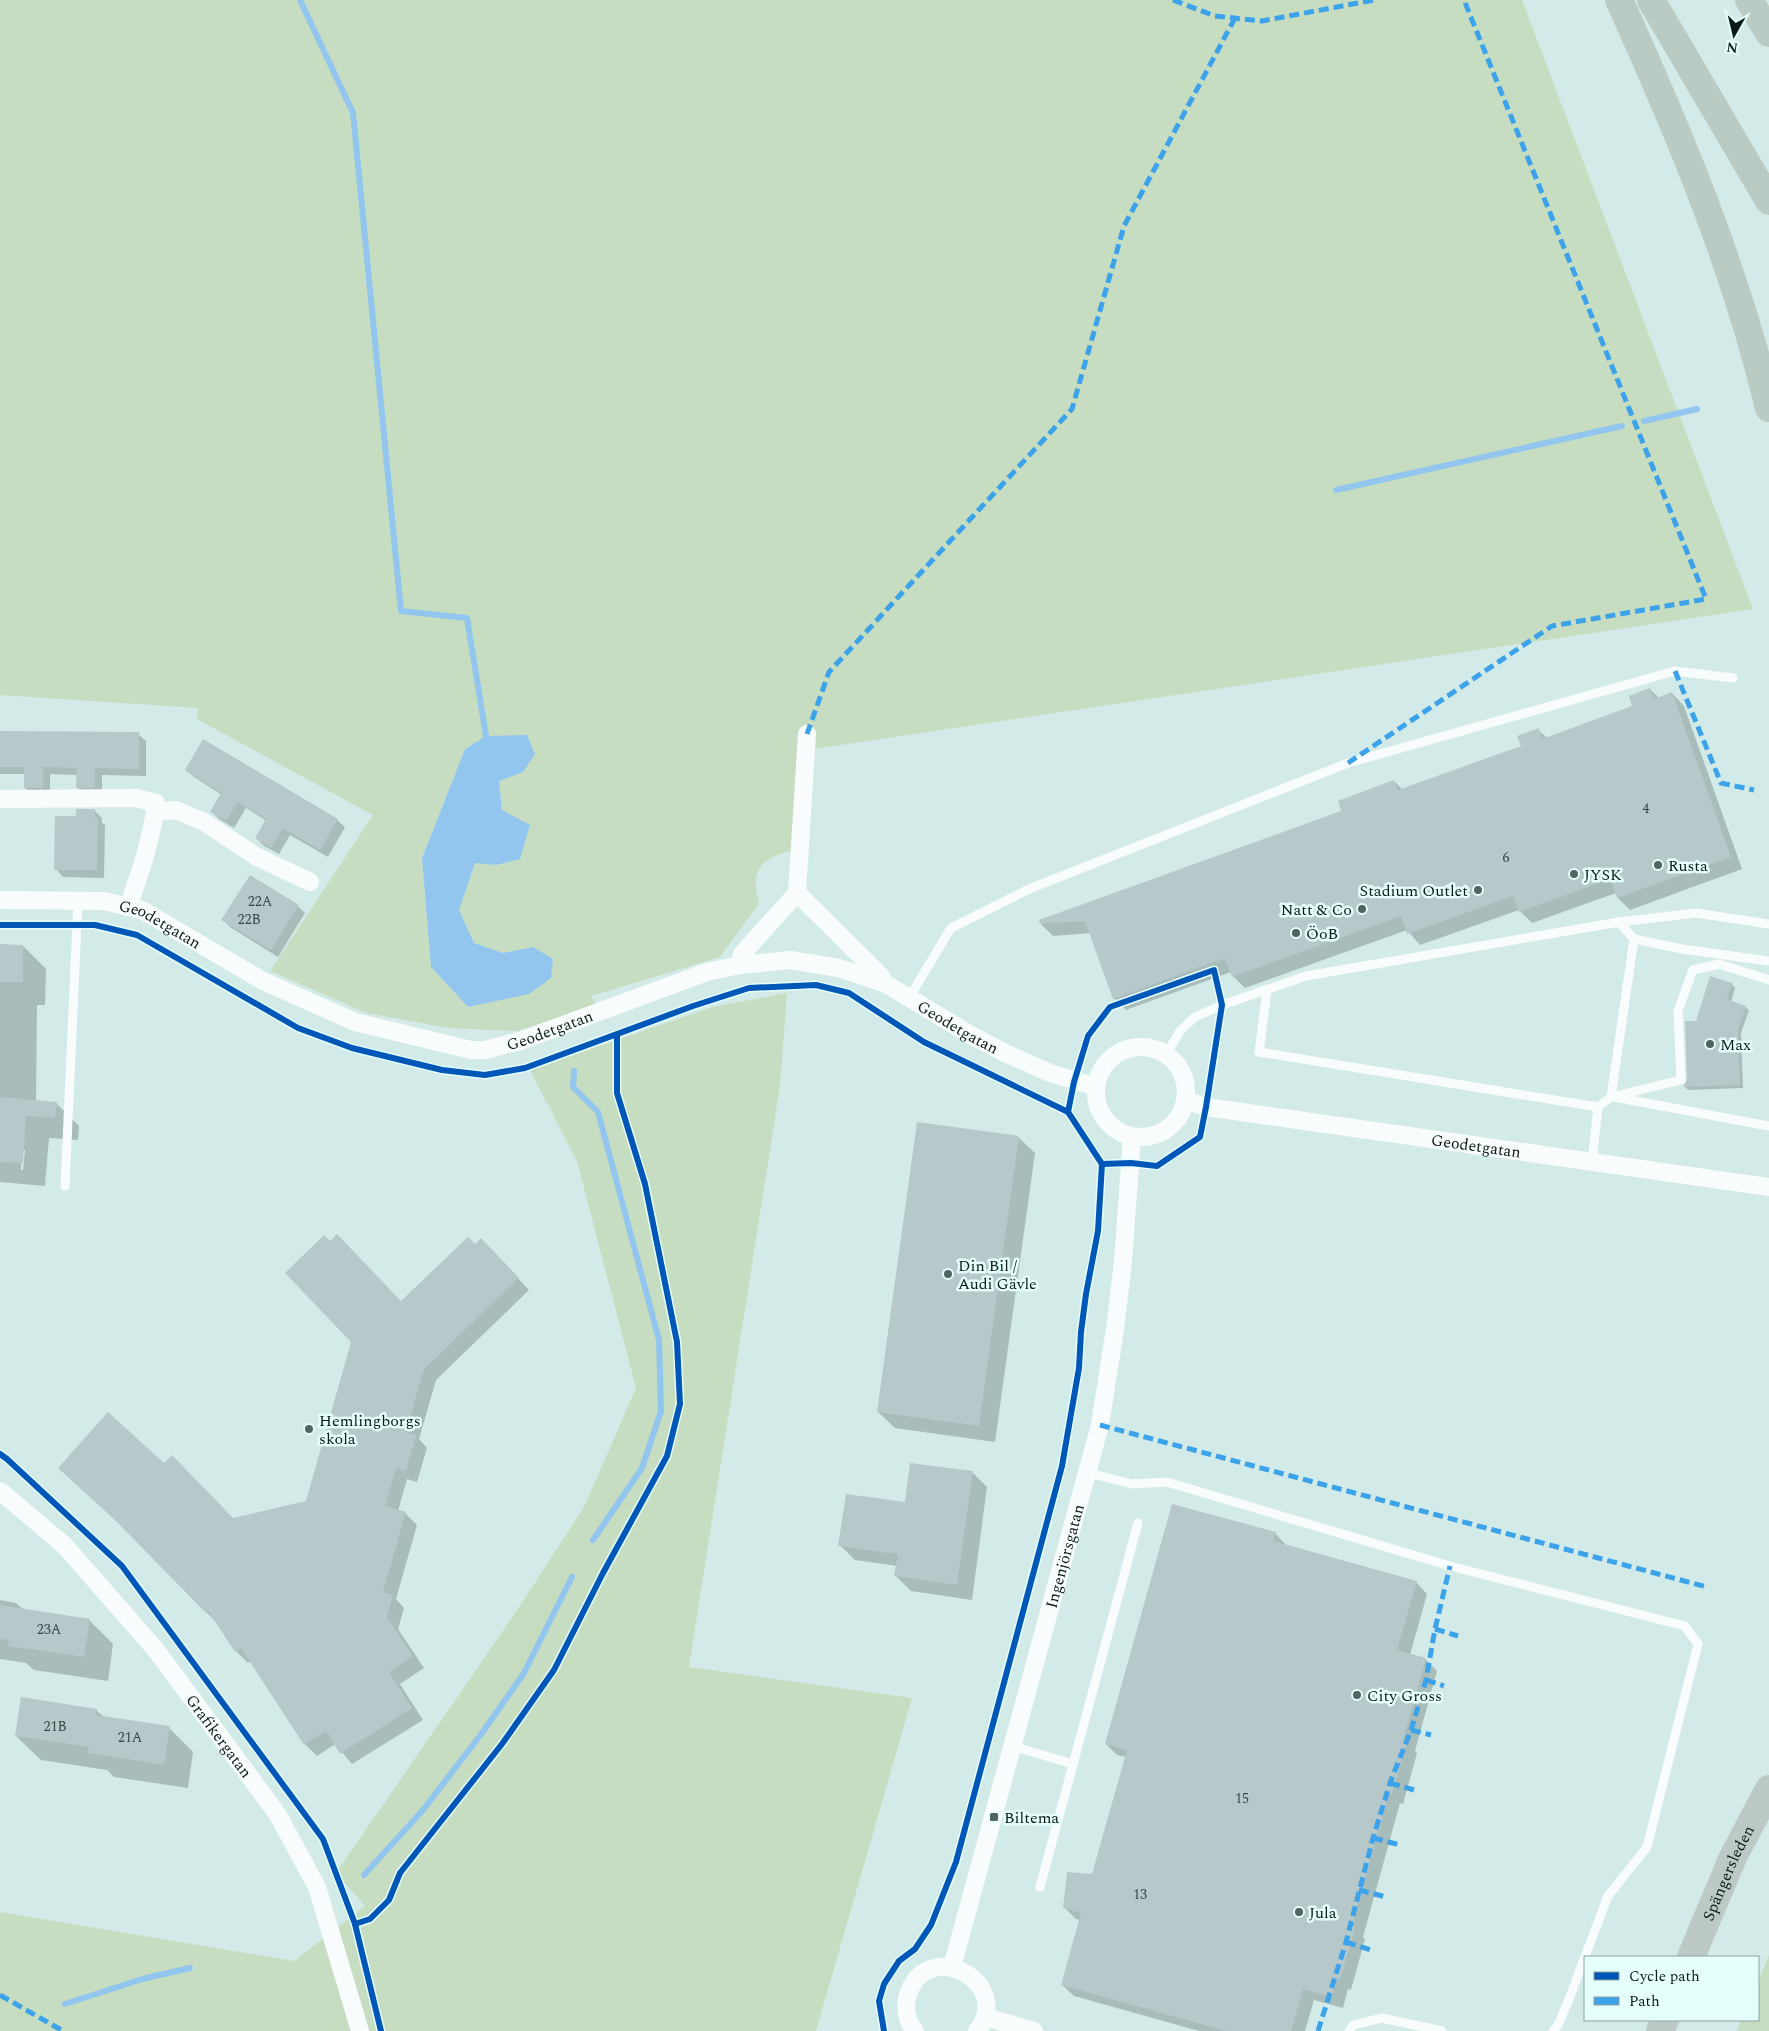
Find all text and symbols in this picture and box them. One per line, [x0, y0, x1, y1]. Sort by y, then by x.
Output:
north arrow [1709, 10, 1759, 60]
text: N [1725, 36, 1739, 59]
house number: 4 [1643, 798, 1650, 819]
house number: 6 [1503, 847, 1510, 868]
place label: Rusta [1668, 854, 1708, 878]
marker: Rusta [1652, 859, 1664, 871]
place label: JYSK [1584, 863, 1622, 887]
marker: JYSK [1568, 868, 1580, 880]
place label: Stadium Outlet [1360, 879, 1468, 903]
marker: Stadium Outlet [1472, 884, 1484, 896]
house number: 22A [248, 891, 273, 912]
street label: Geodetgatan [116, 894, 205, 955]
place label: Natt & Co [1281, 898, 1352, 922]
marker: Natt & Co [1356, 903, 1368, 915]
house number: 22B [237, 909, 261, 930]
place label: ÖoB [1306, 922, 1338, 946]
marker: ÖoB [1290, 927, 1302, 939]
street label: Geodetgatan [912, 995, 1003, 1061]
street label: Geodetgatan [504, 1004, 596, 1057]
place label: Max [1720, 1033, 1751, 1057]
marker: Max [1704, 1038, 1716, 1050]
street label: Geodetgatan [1430, 1128, 1522, 1165]
place label: Din Bil / Audi Gävle [958, 1254, 1037, 1296]
marker: Din Bil / Audi Gävle [942, 1268, 954, 1280]
place label: Hemlingborgs skola [319, 1409, 421, 1451]
marker: Hemlingborgs skola [303, 1423, 315, 1435]
street label: Ingenjörsgatan [1040, 1502, 1091, 1611]
house number: 23A [37, 1619, 62, 1640]
place label: City Gross [1367, 1684, 1442, 1708]
street label: Grafikergatan [180, 1689, 258, 1783]
marker: City Gross [1351, 1689, 1363, 1701]
house number: 21B [43, 1716, 67, 1737]
house number: 21A [118, 1727, 143, 1748]
house number: 15 [1235, 1788, 1249, 1809]
place label: Biltema [1004, 1806, 1059, 1830]
marker: Biltema [988, 1811, 1000, 1823]
street label: Spängersleden [1697, 1821, 1761, 1925]
house number: 13 [1133, 1884, 1147, 1905]
place label: Jula [1309, 1901, 1337, 1925]
marker: Jula [1293, 1906, 1305, 1918]
legend [1584, 1956, 1759, 2021]
text: Cycle path [1629, 1965, 1700, 1988]
text: Path [1629, 1990, 1660, 2013]

